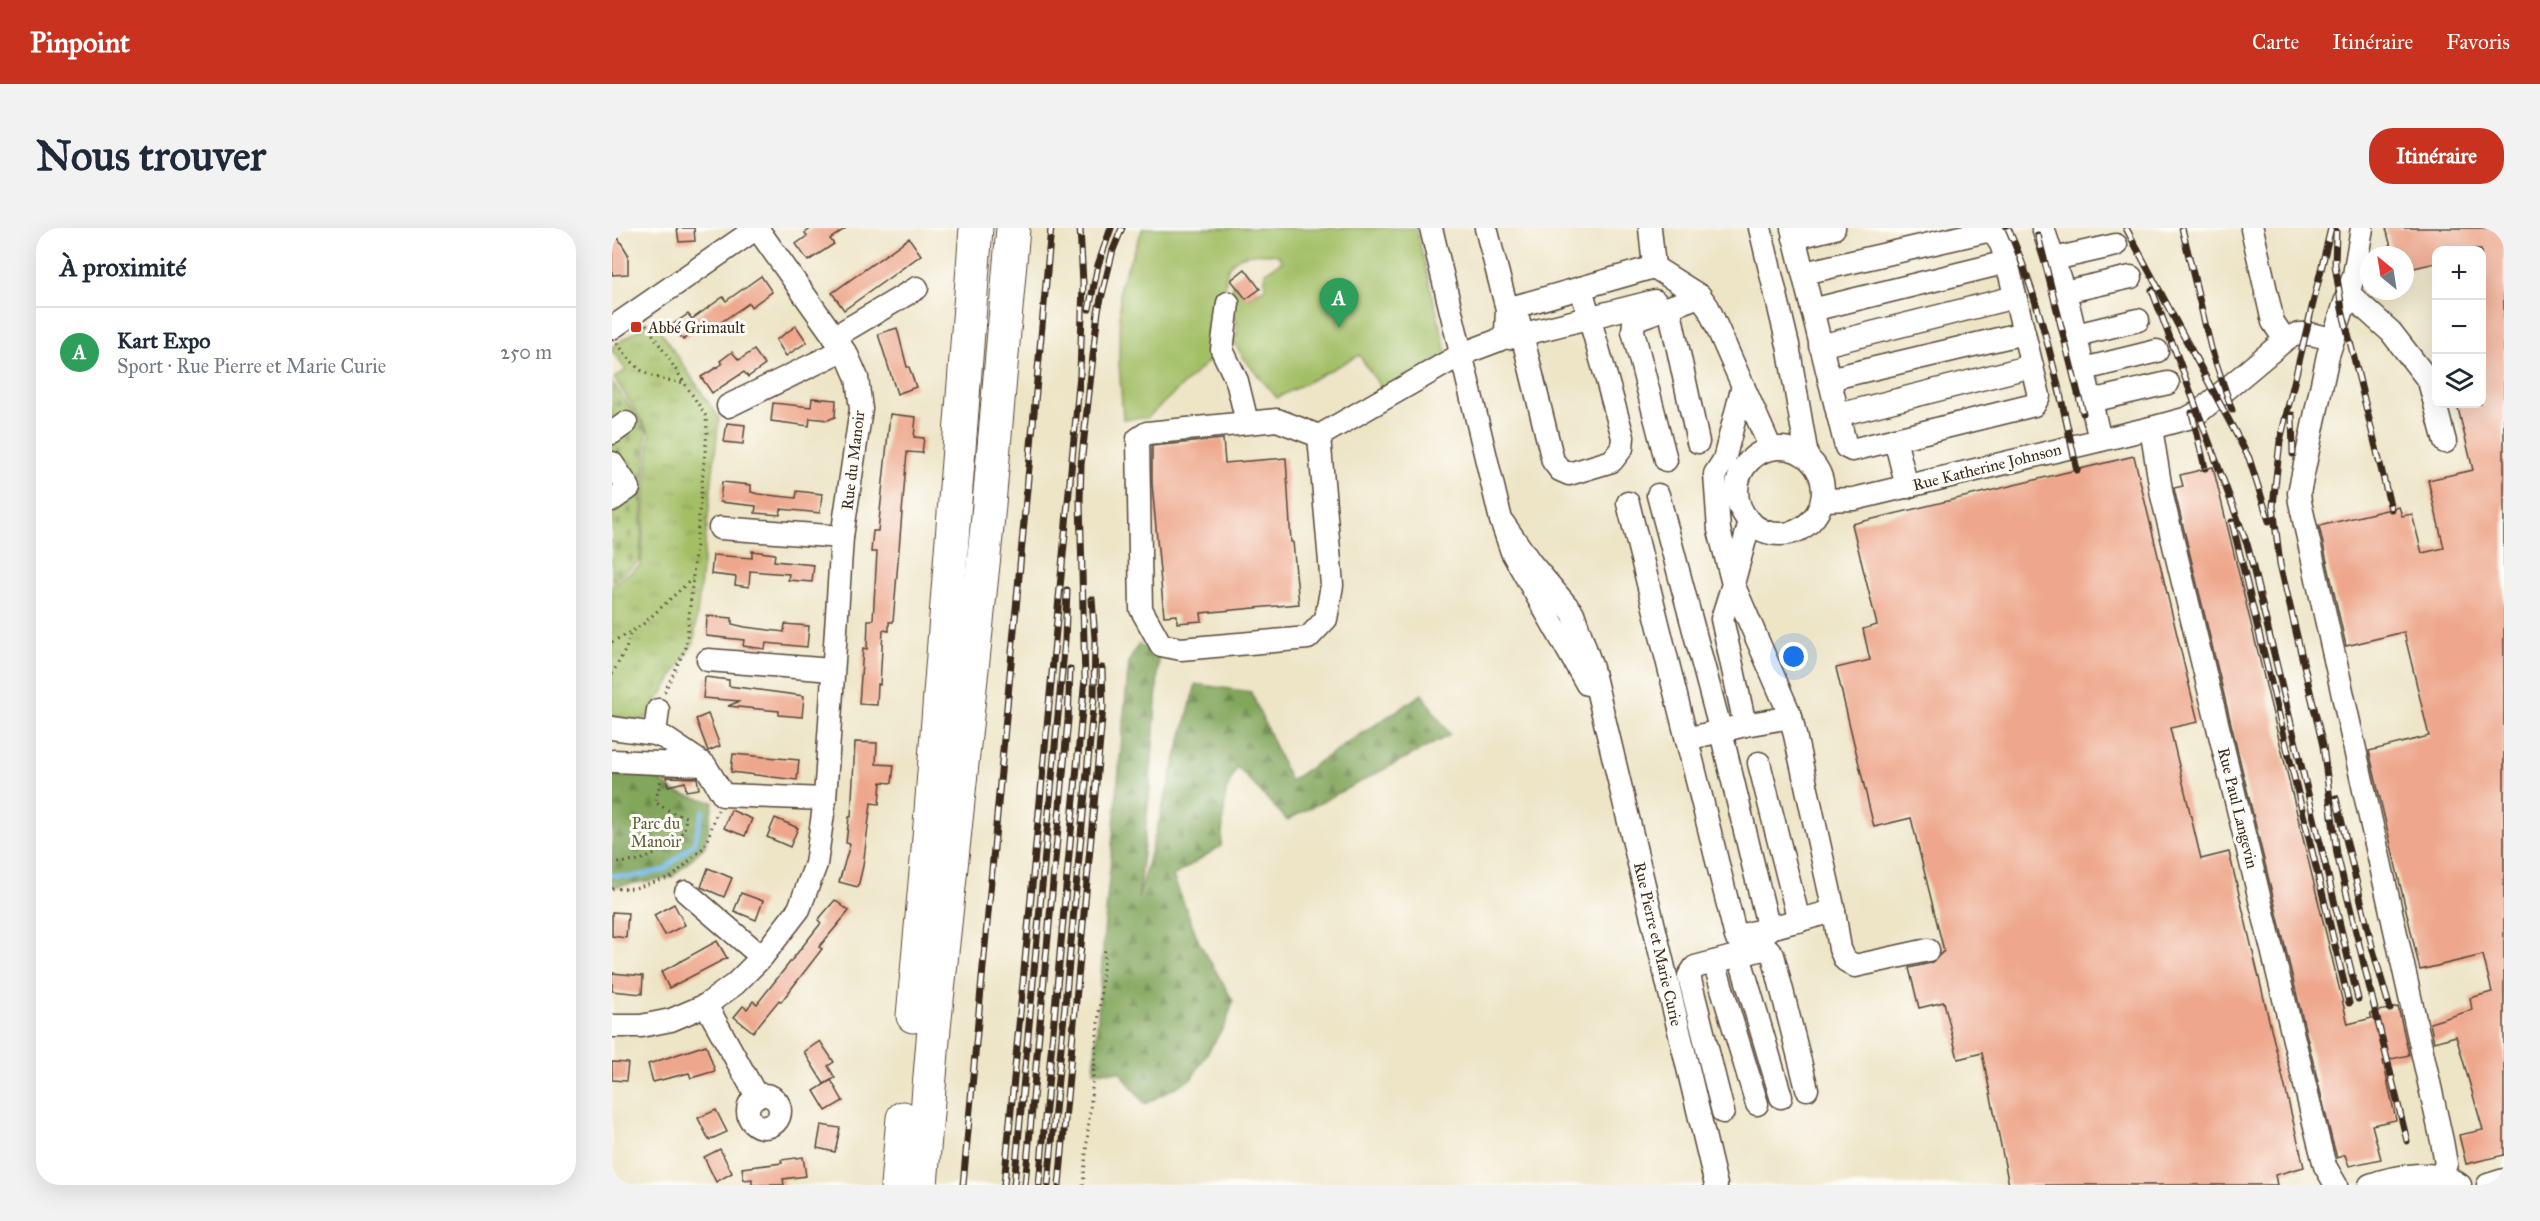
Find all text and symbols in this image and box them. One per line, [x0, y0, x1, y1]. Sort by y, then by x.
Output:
text: Pinpoint [30, 25, 130, 60]
text: Carte [2252, 29, 2299, 55]
text: Itinéraire [2332, 29, 2413, 55]
text: Favoris [2446, 29, 2510, 55]
button: Itinéraire [2369, 128, 2504, 184]
text: Nous trouver [36, 130, 266, 182]
north arrow [2360, 246, 2414, 300]
map controls [2432, 246, 2486, 408]
button: + [2432, 246, 2486, 300]
text: À proximité [60, 251, 186, 283]
pin: A [1320, 279, 1358, 328]
button: − [2432, 300, 2486, 354]
place label: Abbé Grimault [647, 318, 746, 337]
marker: Abbé Grimault [629, 320, 643, 334]
text: Kart Expo [117, 327, 211, 354]
text: A [73, 340, 86, 364]
text: 250 m [500, 340, 552, 364]
text: Sport · Rue Pierre et Marie Curie [117, 354, 386, 378]
button: layers [2432, 354, 2486, 408]
street label: Rue du Manoir [837, 409, 869, 511]
street label: Rue Katherine Johnson [1911, 439, 2064, 496]
your location [1779, 642, 1808, 671]
street label: Rue Paul Langevin [2213, 746, 2262, 871]
park label: Parc du Manoir [631, 814, 681, 851]
street label: Rue Pierre et Marie Curie [1630, 860, 1686, 1028]

